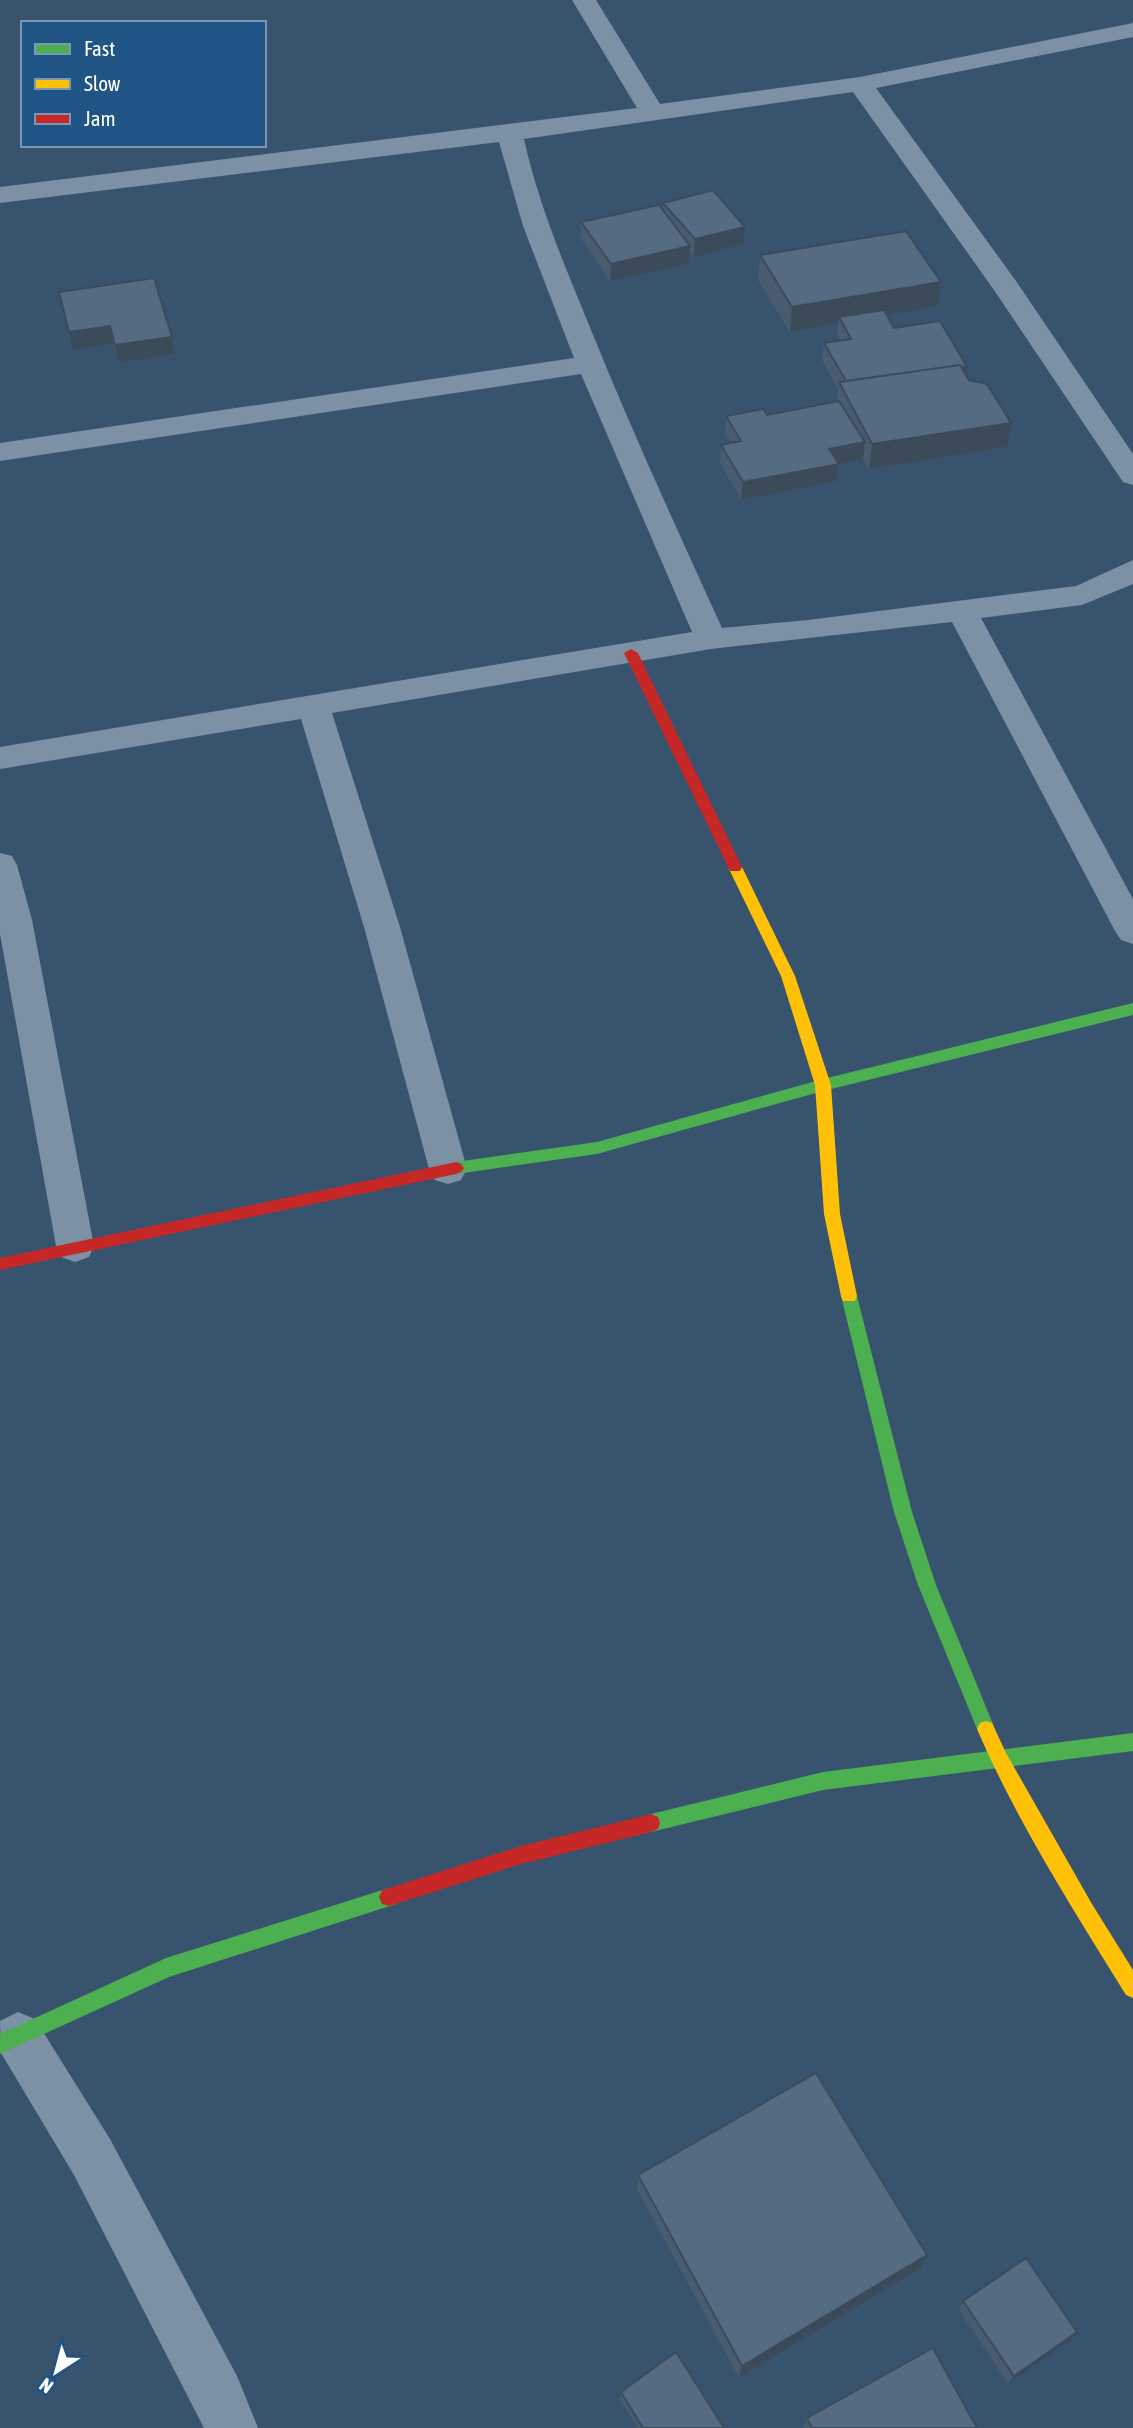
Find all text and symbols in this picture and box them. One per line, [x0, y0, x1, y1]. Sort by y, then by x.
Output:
legend [21, 21, 266, 147]
text: Fast [84, 36, 115, 60]
text: Slow [84, 71, 121, 95]
text: Jam [84, 106, 116, 130]
north arrow [21, 2337, 91, 2407]
text: N [35, 2374, 57, 2398]

